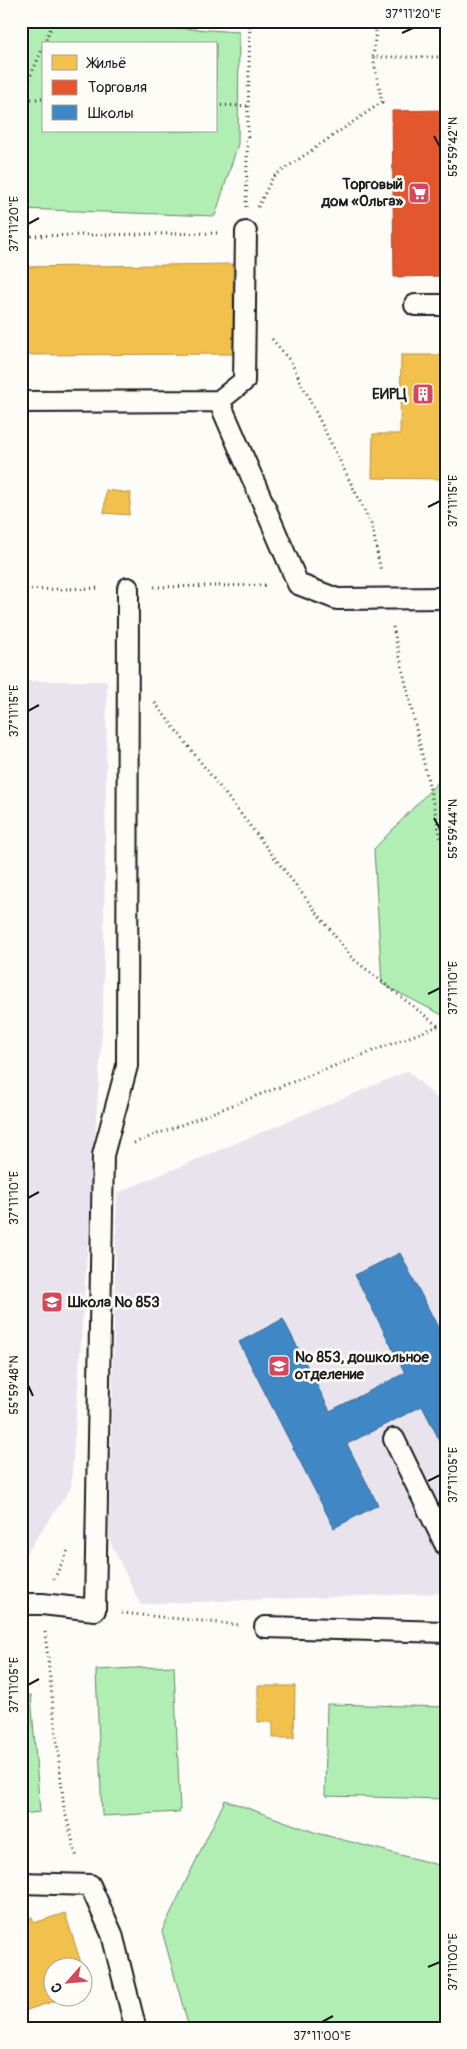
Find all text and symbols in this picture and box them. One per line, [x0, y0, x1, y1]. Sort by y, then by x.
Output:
text: 37°11'20"E [385, 7, 441, 22]
legend [42, 42, 218, 132]
text: Жильё [86, 54, 127, 73]
text: Торговля [88, 78, 147, 97]
text: Школы [88, 104, 134, 123]
text: 55°59'42"N [446, 117, 461, 177]
place label: Торговый дом «Ольга» [320, 175, 403, 211]
supermarket icon: Торговый дом «Ольга» [407, 181, 431, 205]
text: 37°11'20"E [7, 196, 22, 252]
building icon: ЕИРЦ [411, 382, 435, 406]
place label: ЕИРЦ [372, 385, 407, 404]
text: 37°11'15"E [446, 475, 461, 527]
text: 37°11'15"E [7, 685, 22, 737]
text: 55°59'44"N [446, 799, 461, 859]
text: 37°11'10"E [446, 961, 461, 1015]
text: 37°11'10"E [7, 1171, 22, 1225]
school or university icon: Школа № 853 [40, 1290, 64, 1314]
place label: Школа № 853 [67, 1293, 160, 1312]
place label: № 853, дошкольное отделение [294, 1348, 429, 1384]
school or university icon: № 853, дошкольное отделение [267, 1354, 291, 1378]
text: 55°59'48"N [7, 1355, 22, 1415]
text: 37°11'05"E [446, 1447, 461, 1503]
text: 37°11'05"E [7, 1657, 22, 1713]
text: 37°11'00"E [446, 1933, 461, 1991]
north arrow [42, 1956, 92, 2006]
text: С [47, 1980, 66, 1995]
text: 37°11'00"E [293, 2029, 351, 2044]

